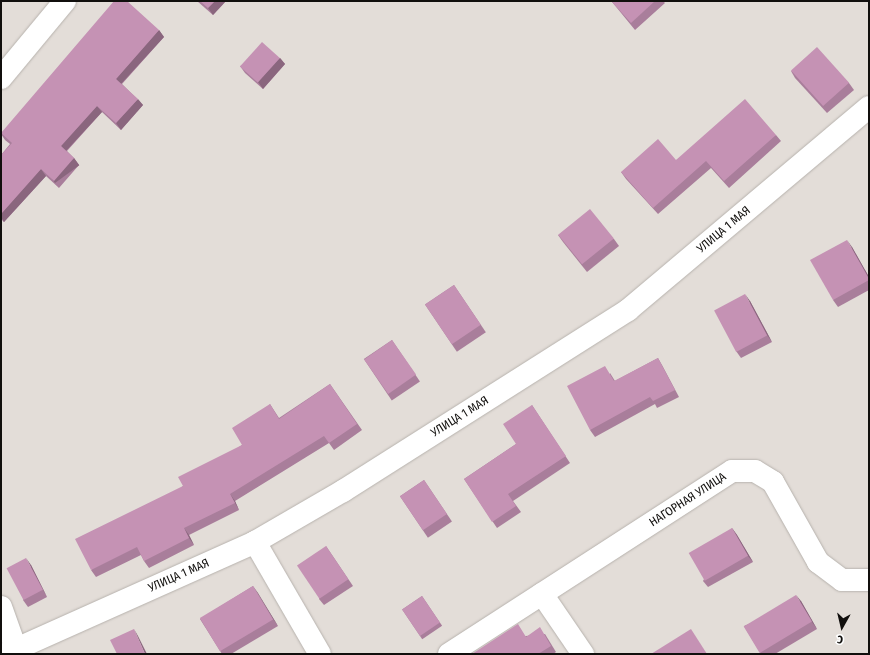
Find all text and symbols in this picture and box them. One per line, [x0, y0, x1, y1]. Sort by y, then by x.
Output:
street label: УЛИЦА 1 МАЯ [694, 204, 754, 256]
street label: УЛИЦА 1 МАЯ [429, 394, 491, 440]
street label: НАГОРНАЯ УЛИЦА [647, 470, 729, 530]
street label: УЛИЦА 1 МАЯ [146, 556, 212, 596]
north arrow [822, 607, 862, 647]
text: С [837, 633, 844, 646]

